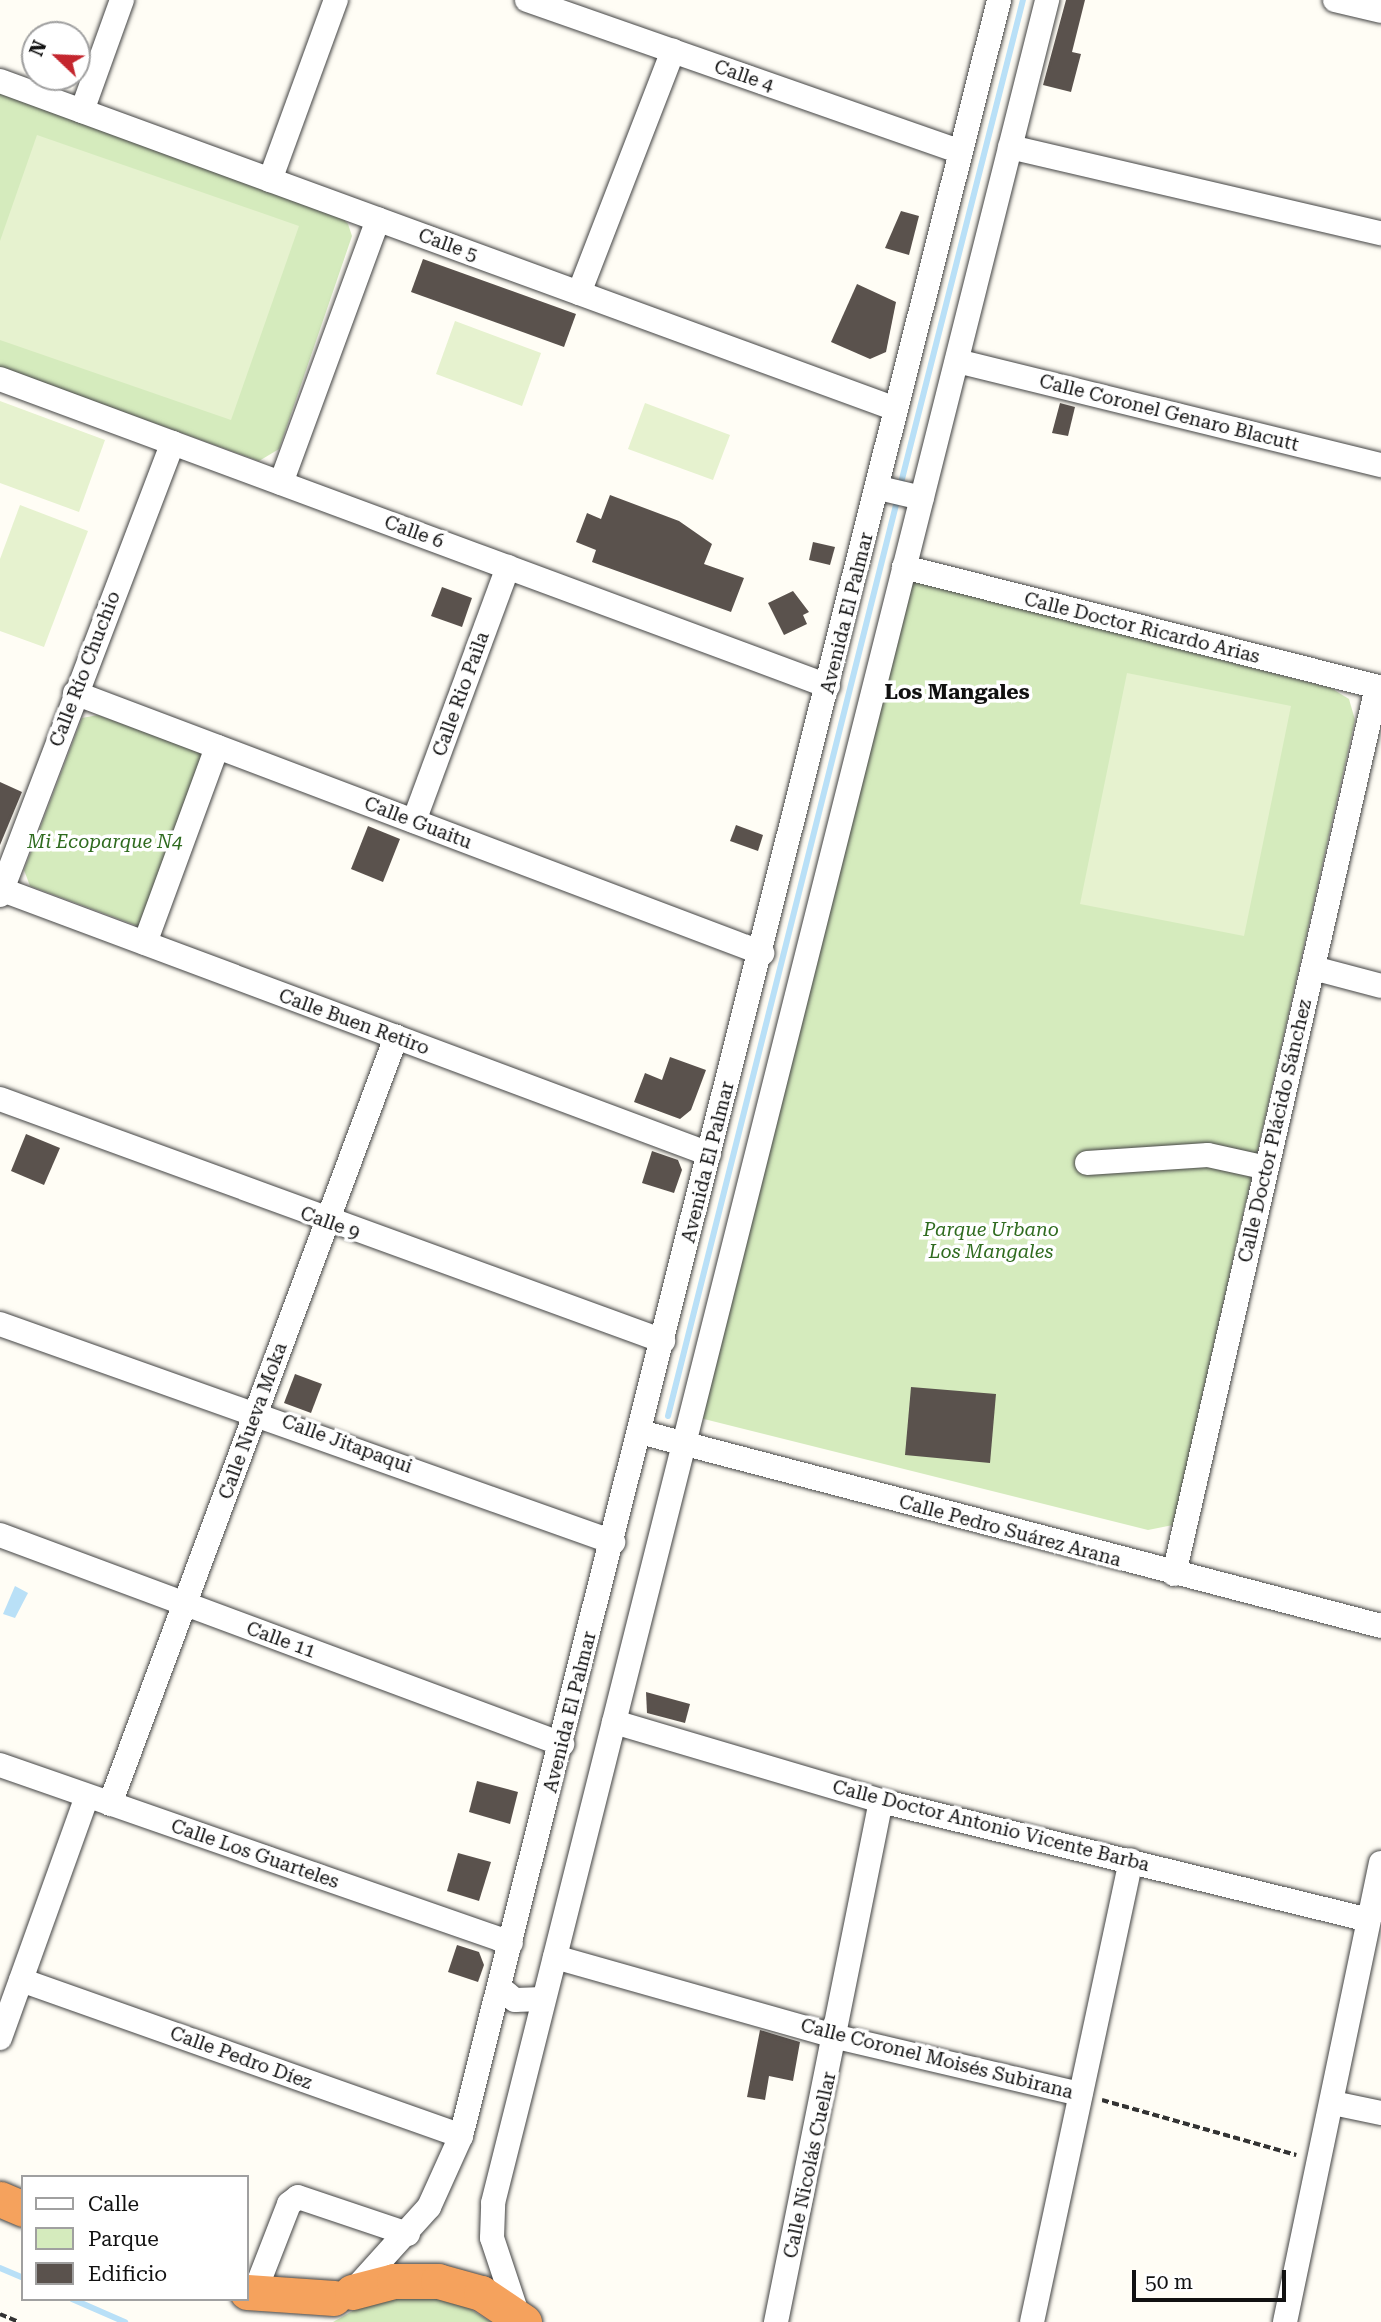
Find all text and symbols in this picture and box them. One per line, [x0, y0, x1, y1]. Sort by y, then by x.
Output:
north arrow [21, 21, 91, 91]
text: N [25, 37, 51, 60]
street label: Calle 4 [711, 55, 777, 97]
street label: Calle 5 [415, 224, 481, 266]
street label: Calle Coronel Genaro Blacutt [1037, 370, 1301, 456]
street label: Calle 6 [381, 511, 447, 553]
street label: Avenida El Palmar [816, 530, 878, 696]
street label: Calle Río Chuchio [45, 588, 125, 750]
street label: Calle Doctor Ricardo Arias [1022, 588, 1262, 668]
street label: Calle Rio Paila [428, 629, 494, 759]
district label: Los Mangales [884, 679, 1030, 705]
street label: Calle Guaitu [361, 792, 475, 854]
park label: Mi Ecoparque N4 [27, 831, 183, 853]
street label: Calle Buen Retiro [276, 984, 432, 1060]
street label: Calle Doctor Plácido Sánchez [1234, 997, 1316, 1265]
street label: Avenida El Palmar [677, 1079, 739, 1245]
street label: Calle 9 [297, 1202, 363, 1244]
park label: Parque Urbano Los Mangales [923, 1219, 1059, 1263]
street label: Calle Nueva Moka [214, 1340, 292, 1502]
street label: Calle Jitapaqui [279, 1410, 415, 1478]
street label: Calle Pedro Suárez Arana [896, 1490, 1124, 1572]
street label: Calle 11 [243, 1617, 319, 1663]
street label: Avenida El Palmar [539, 1629, 601, 1795]
street label: Calle Doctor Antonio Vicente Barba [830, 1776, 1152, 1876]
street label: Calle Los Guarteles [168, 1815, 342, 1893]
street label: Calle Coronel Moisés Subirana [798, 2014, 1076, 2104]
street label: Calle Pedro Díez [167, 2022, 315, 2094]
street label: Calle Nicolás Cuellar [779, 2070, 841, 2260]
legend [21, 2175, 248, 2301]
text: Calle [88, 2192, 139, 2216]
text: Parque [88, 2227, 159, 2251]
scale bar [1136, 2256, 1290, 2300]
text: Edificio [88, 2262, 167, 2286]
text: 50 m [1145, 2270, 1193, 2294]

